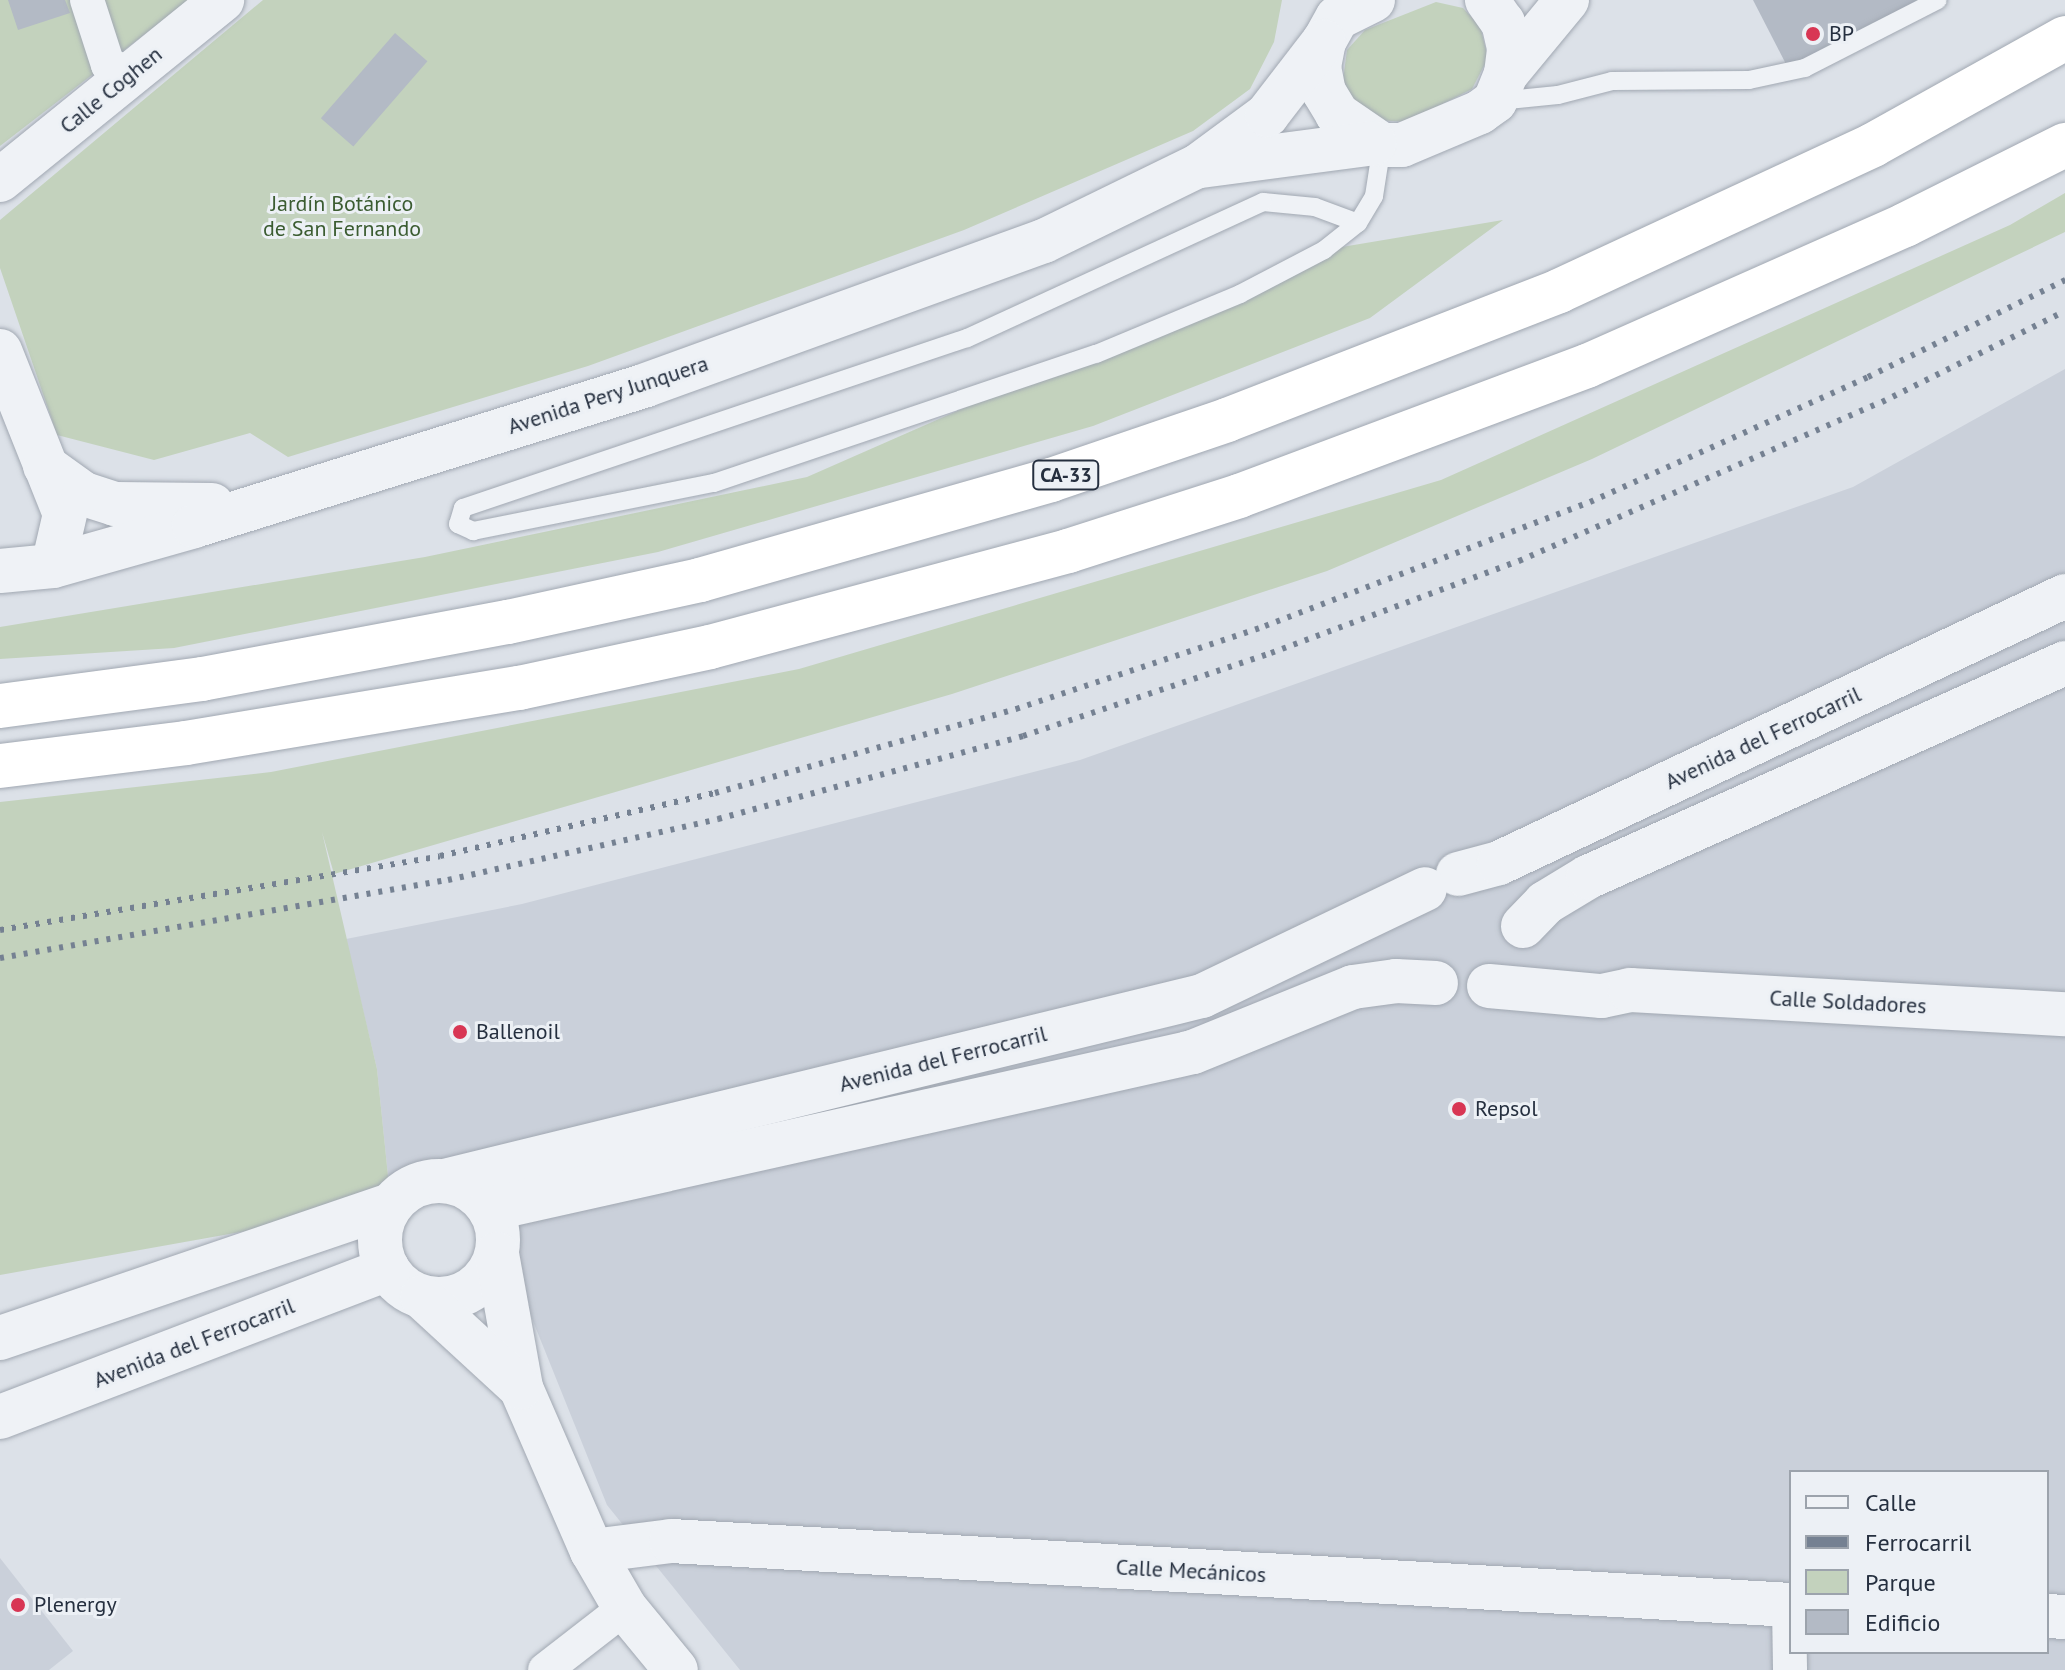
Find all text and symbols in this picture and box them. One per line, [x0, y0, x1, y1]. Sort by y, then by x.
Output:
place label: BP [1829, 21, 1854, 47]
marker: BP [1804, 25, 1822, 43]
street label: Calle Coghen [55, 41, 167, 139]
park label: Jardín Botánico de San Fernando [263, 190, 421, 242]
street label: Avenida Pery Junquera [504, 350, 712, 440]
road number: CA-33 [1032, 459, 1100, 491]
street label: Avenida del Ferrocarril [1661, 681, 1865, 795]
street label: Calle Soldadores [1769, 985, 1927, 1019]
place label: Ballenoil [476, 1019, 560, 1045]
street label: Avenida del Ferrocarril [837, 1020, 1049, 1098]
marker: Ballenoil [451, 1023, 469, 1041]
place label: Repsol [1475, 1096, 1538, 1122]
marker: Repsol [1450, 1100, 1468, 1118]
street label: Avenida del Ferrocarril [90, 1293, 298, 1393]
legend [1789, 1470, 2049, 1654]
text: Calle [1865, 1487, 1916, 1518]
text: Ferrocarril [1865, 1527, 1971, 1558]
street label: Calle Mecánicos [1115, 1554, 1267, 1588]
text: Parque [1865, 1567, 1936, 1598]
place label: Plenergy [34, 1592, 117, 1618]
marker: Plenergy [9, 1596, 27, 1614]
text: Edificio [1865, 1607, 1940, 1638]

